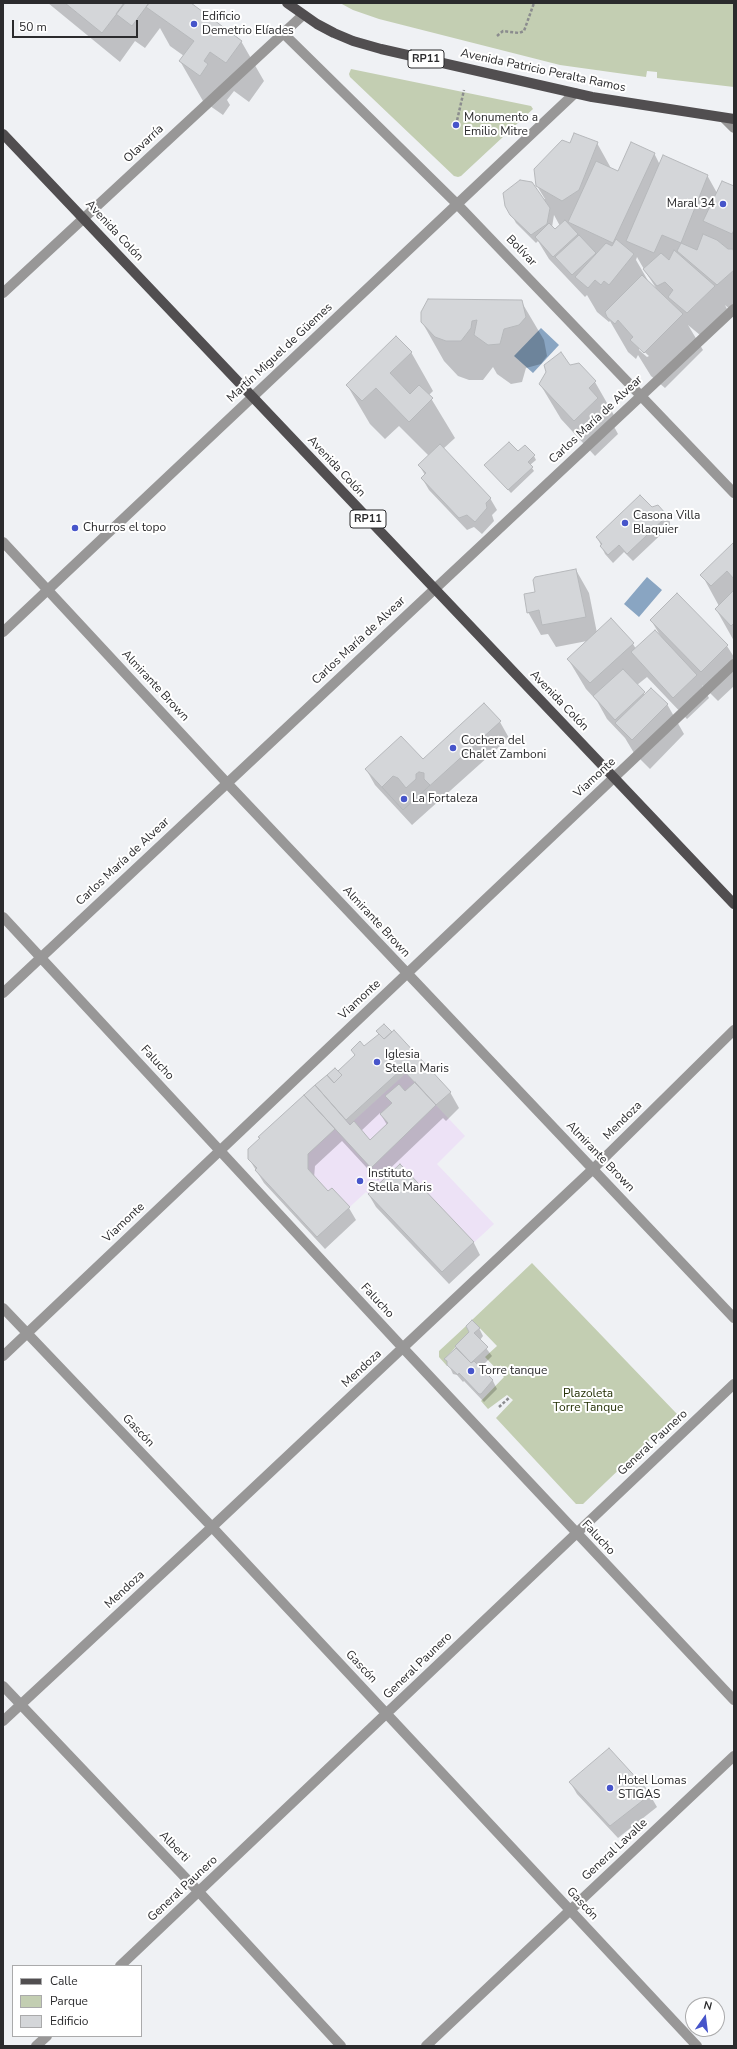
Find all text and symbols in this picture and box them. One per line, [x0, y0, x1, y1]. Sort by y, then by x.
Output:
place label: Edificio Demetrio Elíades [202, 10, 294, 38]
scale bar [14, 12, 140, 38]
text: 50 m [19, 19, 47, 35]
marker: Edificio Demetrio Elíades [189, 19, 199, 29]
street label: Avenida Patricio Peralta Ramos [459, 46, 627, 96]
road number: RP11 [408, 50, 444, 68]
place label: Monumento a Emilio Mitre [464, 111, 538, 139]
marker: Monumento a Emilio Mitre [451, 120, 461, 130]
street label: Olavarría [121, 122, 167, 166]
street label: Avenida Colón [82, 197, 146, 265]
place label: Maral 34 [667, 197, 715, 211]
marker: Maral 34 [718, 199, 728, 209]
street label: Bolívar [503, 232, 539, 270]
street label: Martín Miguel de Güemes [224, 300, 336, 406]
street label: Carlos María de Alvear [546, 373, 646, 467]
street label: Avenida Colón [304, 433, 368, 501]
place label: Casona Villa Blaquier [633, 509, 700, 537]
road number: RP11 [350, 510, 386, 528]
marker: Casona Villa Blaquier [620, 518, 630, 528]
place label: Churros el topo [83, 521, 166, 535]
marker: Churros el topo [70, 523, 80, 533]
street label: Carlos María de Alvear [309, 594, 409, 688]
street label: Almirante Brown [118, 647, 192, 725]
street label: Avenida Colón [527, 668, 591, 734]
place label: Cochera del Chalet Zamboni [461, 734, 546, 762]
marker: Cochera del Chalet Zamboni [448, 743, 458, 753]
street label: Viamonte [571, 755, 619, 801]
place label: La Fortaleza [412, 792, 478, 806]
marker: La Fortaleza [399, 794, 409, 804]
street label: Carlos María de Alvear [73, 815, 173, 909]
street label: Almirante Brown [339, 883, 413, 961]
street label: Viamonte [336, 977, 384, 1023]
street label: Falucho [137, 1043, 177, 1083]
place label: Iglesia Stella Maris [385, 1048, 449, 1076]
marker: Iglesia Stella Maris [372, 1057, 382, 1067]
street label: Mendoza [601, 1099, 645, 1143]
street label: Almirante Brown [563, 1119, 637, 1195]
place label: Instituto Stella Maris [368, 1167, 432, 1195]
marker: Instituto Stella Maris [355, 1176, 365, 1186]
street label: Viamonte [100, 1200, 148, 1246]
street label: Falucho [357, 1281, 397, 1321]
street label: Mendoza [339, 1347, 385, 1391]
place label: Torre tanque [479, 1364, 547, 1378]
marker: Torre tanque [466, 1366, 476, 1376]
park label: Plazoleta Torre Tanque [553, 1387, 623, 1415]
street label: General Paunero [615, 1407, 691, 1479]
street label: Gascón [119, 1412, 157, 1450]
street label: Falucho [578, 1518, 618, 1558]
street label: Mendoza [102, 1568, 148, 1612]
street label: General Paunero [381, 1630, 455, 1702]
street label: Gascón [342, 1648, 380, 1686]
place label: Hotel Lomas STIGAS [618, 1774, 686, 1802]
marker: Hotel Lomas STIGAS [605, 1783, 615, 1793]
street label: General Lavalle [579, 1816, 651, 1884]
street label: Alberti [156, 1829, 192, 1865]
street label: General Paunero [145, 1853, 221, 1925]
street label: Gascón [563, 1885, 601, 1923]
legend [12, 1965, 142, 2037]
text: Calle [50, 1973, 78, 1989]
text: Parque [50, 1993, 88, 2009]
north arrow [685, 1997, 725, 2037]
text: N [702, 1998, 714, 2014]
text: Edificio [50, 2013, 88, 2029]

